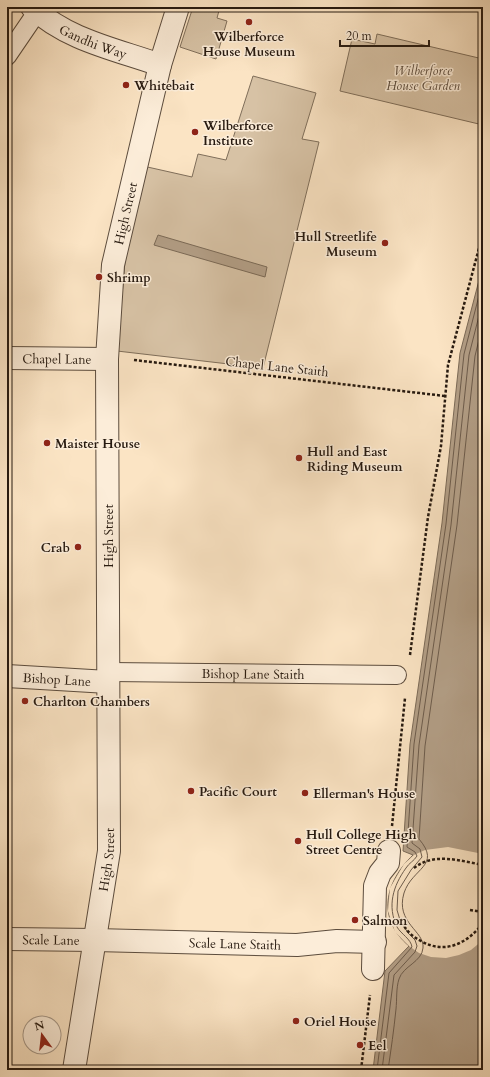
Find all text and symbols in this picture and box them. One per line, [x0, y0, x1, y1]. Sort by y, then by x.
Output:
marker: Wilberforce House Museum [244, 17, 254, 27]
street label: Gandhi Way [56, 21, 129, 64]
scale bar [340, 22, 429, 48]
place label: Wilberforce House Museum [203, 28, 295, 61]
text: 20 m [346, 28, 373, 44]
park label: Wilberforce House Garden [386, 62, 460, 95]
place label: Whitebait [133, 77, 195, 95]
marker: Whitebait [121, 80, 131, 90]
place label: Wilberforce Institute [202, 117, 274, 150]
marker: Wilberforce Institute [190, 127, 200, 137]
street label: High Street [110, 181, 142, 247]
place label: Hull Streetlife Museum [295, 228, 377, 261]
marker: Hull Streetlife Museum [380, 238, 390, 248]
place label: Shrimp [107, 269, 151, 287]
marker: Shrimp [94, 272, 104, 282]
street label: Chapel Lane [22, 350, 92, 369]
street label: Chapel Lane Staith [224, 353, 329, 381]
place label: Maister House [55, 435, 140, 453]
marker: Maister House [42, 438, 52, 448]
place label: Hull and East Riding Museum [307, 443, 403, 476]
marker: Hull and East Riding Museum [294, 453, 304, 463]
street label: High Street [100, 504, 118, 568]
place label: Crab [41, 539, 70, 557]
marker: Crab [73, 542, 83, 552]
street label: Bishop Lane Staith [201, 665, 305, 684]
street label: Bishop Lane [22, 669, 92, 691]
place label: Charlton Chambers [33, 693, 150, 711]
marker: Charlton Chambers [20, 696, 30, 706]
place label: Pacific Court [199, 783, 277, 801]
place label: Ellerman's House [313, 785, 415, 803]
marker: Pacific Court [186, 786, 196, 796]
marker: Ellerman's House [300, 788, 310, 798]
place label: Hull College High Street Centre [306, 826, 417, 859]
street label: High Street [95, 828, 119, 893]
marker: Hull College High Street Centre [293, 836, 303, 846]
place label: Salmon [363, 912, 408, 930]
marker: Salmon [350, 915, 360, 925]
street label: Scale Lane [22, 931, 80, 950]
street label: Scale Lane Staith [189, 934, 281, 955]
place label: Oriel House [304, 1013, 377, 1031]
north arrow [22, 1015, 62, 1055]
marker: Oriel House [291, 1016, 301, 1026]
text: N [33, 1017, 47, 1034]
place label: Eel [368, 1037, 387, 1055]
marker: Eel [355, 1040, 365, 1050]

